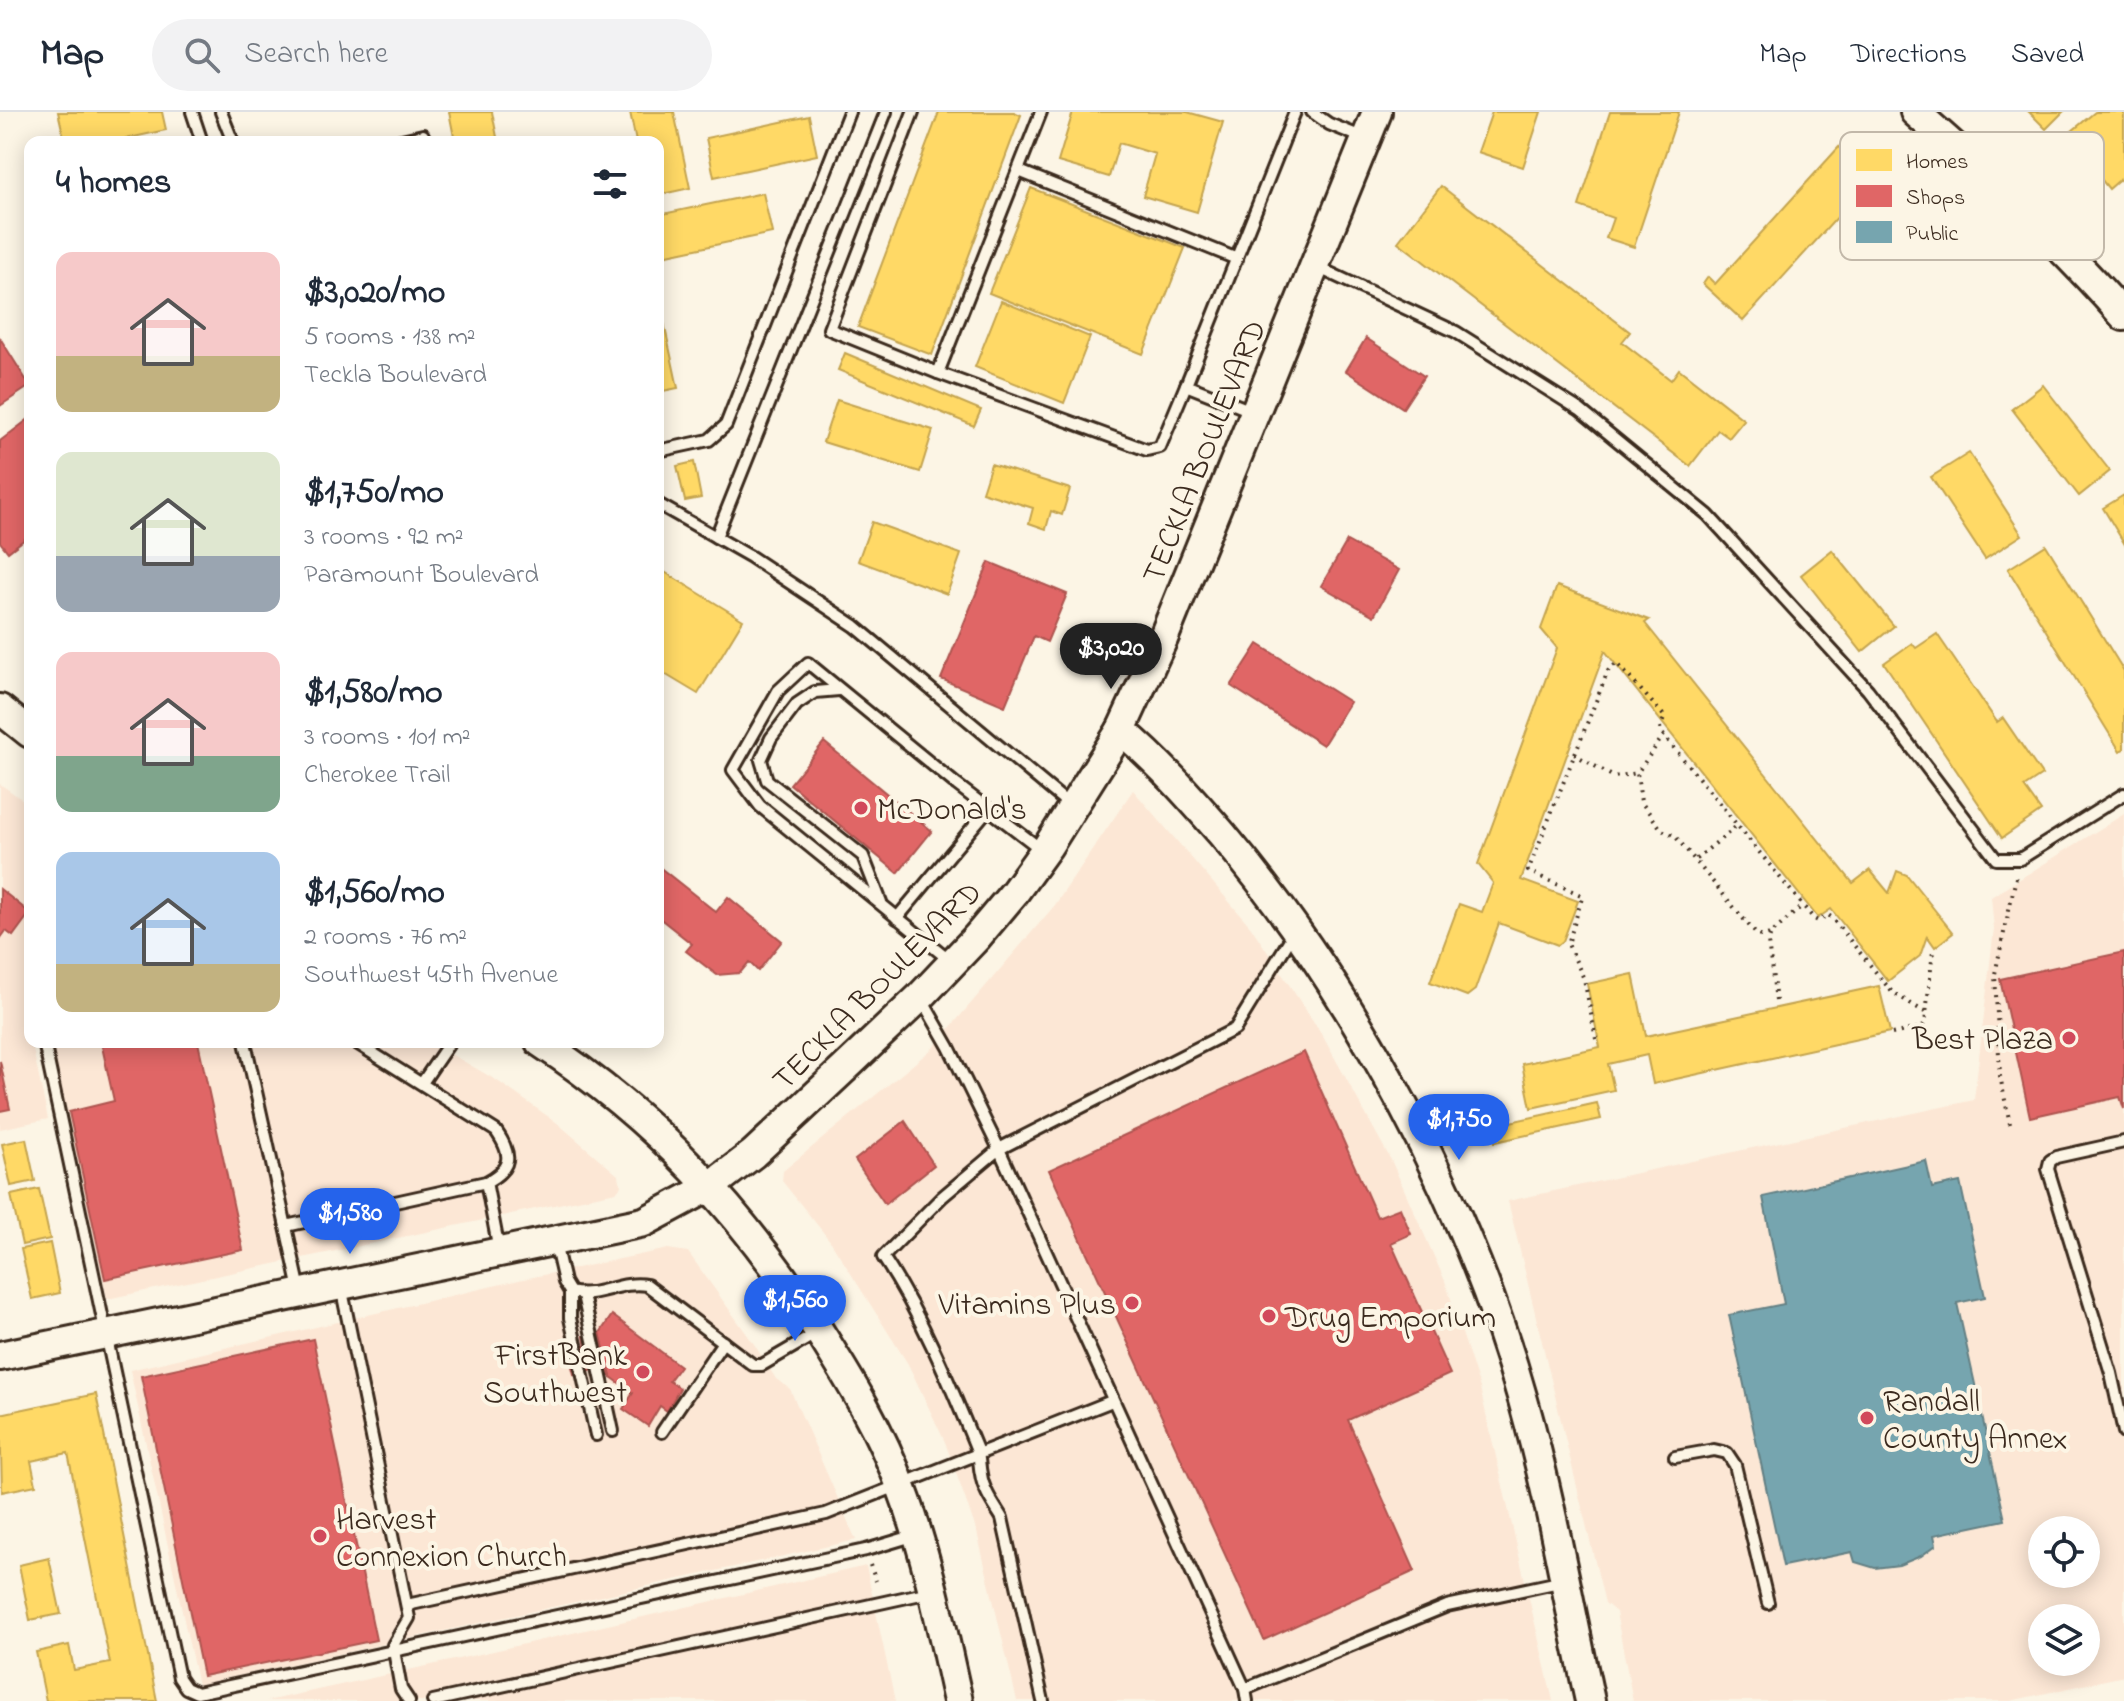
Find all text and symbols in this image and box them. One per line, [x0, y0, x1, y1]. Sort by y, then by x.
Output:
search box [152, 19, 712, 91]
text: Map [40, 27, 104, 83]
icon: search [180, 33, 224, 77]
text: Search here [244, 33, 388, 77]
text: Map [1759, 35, 1807, 76]
text: Directions [1851, 35, 1967, 76]
text: Saved [2011, 35, 2084, 76]
legend [1840, 132, 2104, 260]
text: Homes [1906, 147, 1968, 179]
text: 4 homes [56, 159, 171, 209]
icon: filters [588, 162, 632, 206]
text: Shops [1906, 183, 1965, 215]
text: Public [1906, 219, 1959, 251]
text: $3,020/mo [304, 269, 445, 319]
icon: home [120, 284, 216, 380]
street label: TECKLA BOULEVARD [1132, 314, 1281, 591]
text: 5 rooms · 138 m² [304, 319, 476, 357]
text: Teckla Boulevard [304, 357, 487, 395]
text: $1,750/mo [304, 469, 444, 519]
icon: home [120, 484, 216, 580]
text: 3 rooms · 92 m² [304, 519, 463, 557]
text: Paramount Boulevard [304, 557, 539, 595]
pin: $3,020 [1046, 623, 1176, 691]
text: $3,020 [1078, 630, 1144, 668]
text: $1,580/mo [304, 669, 443, 719]
icon: home [120, 684, 216, 780]
text: 3 rooms · 101 m² [304, 719, 470, 757]
text: Cherokee Trail [304, 757, 450, 795]
place label: McDonald's [877, 788, 1027, 835]
marker: McDonald's [852, 799, 870, 817]
text: $1,560/mo [304, 869, 445, 919]
street label: TECKLA BOULEVARD [763, 872, 994, 1103]
icon: home [120, 884, 216, 980]
text: 2 rooms · 76 m² [304, 919, 467, 957]
text: Southwest 45th Avenue [304, 957, 558, 995]
place label: Best Plaza [1911, 1018, 2053, 1065]
marker: Best Plaza [2060, 1029, 2078, 1047]
pin: $1,750 [1394, 1094, 1524, 1162]
text: $1,750 [1426, 1101, 1492, 1139]
pin: $1,580 [285, 1188, 415, 1256]
text: $1,580 [318, 1195, 382, 1233]
pin: $1,560 [730, 1275, 860, 1343]
text: $1,560 [762, 1282, 828, 1320]
place label: Vitamins Plus [937, 1283, 1116, 1330]
marker: Vitamins Plus [1123, 1294, 1141, 1312]
place label: Drug Emporium [1284, 1296, 1496, 1343]
marker: Drug Emporium [1260, 1307, 1278, 1325]
place label: FirstBank Southwest [483, 1334, 628, 1418]
marker: FirstBank Southwest [634, 1363, 652, 1381]
place label: Randall County Annex [1883, 1380, 2068, 1464]
marker: Randall County Annex [1858, 1409, 1876, 1427]
place label: Harvest Connexion Church [336, 1498, 567, 1582]
map controls [2028, 1516, 2100, 1676]
button: locate [2028, 1516, 2100, 1588]
marker: Harvest Connexion Church [311, 1527, 329, 1545]
button: layers [2028, 1604, 2100, 1676]

